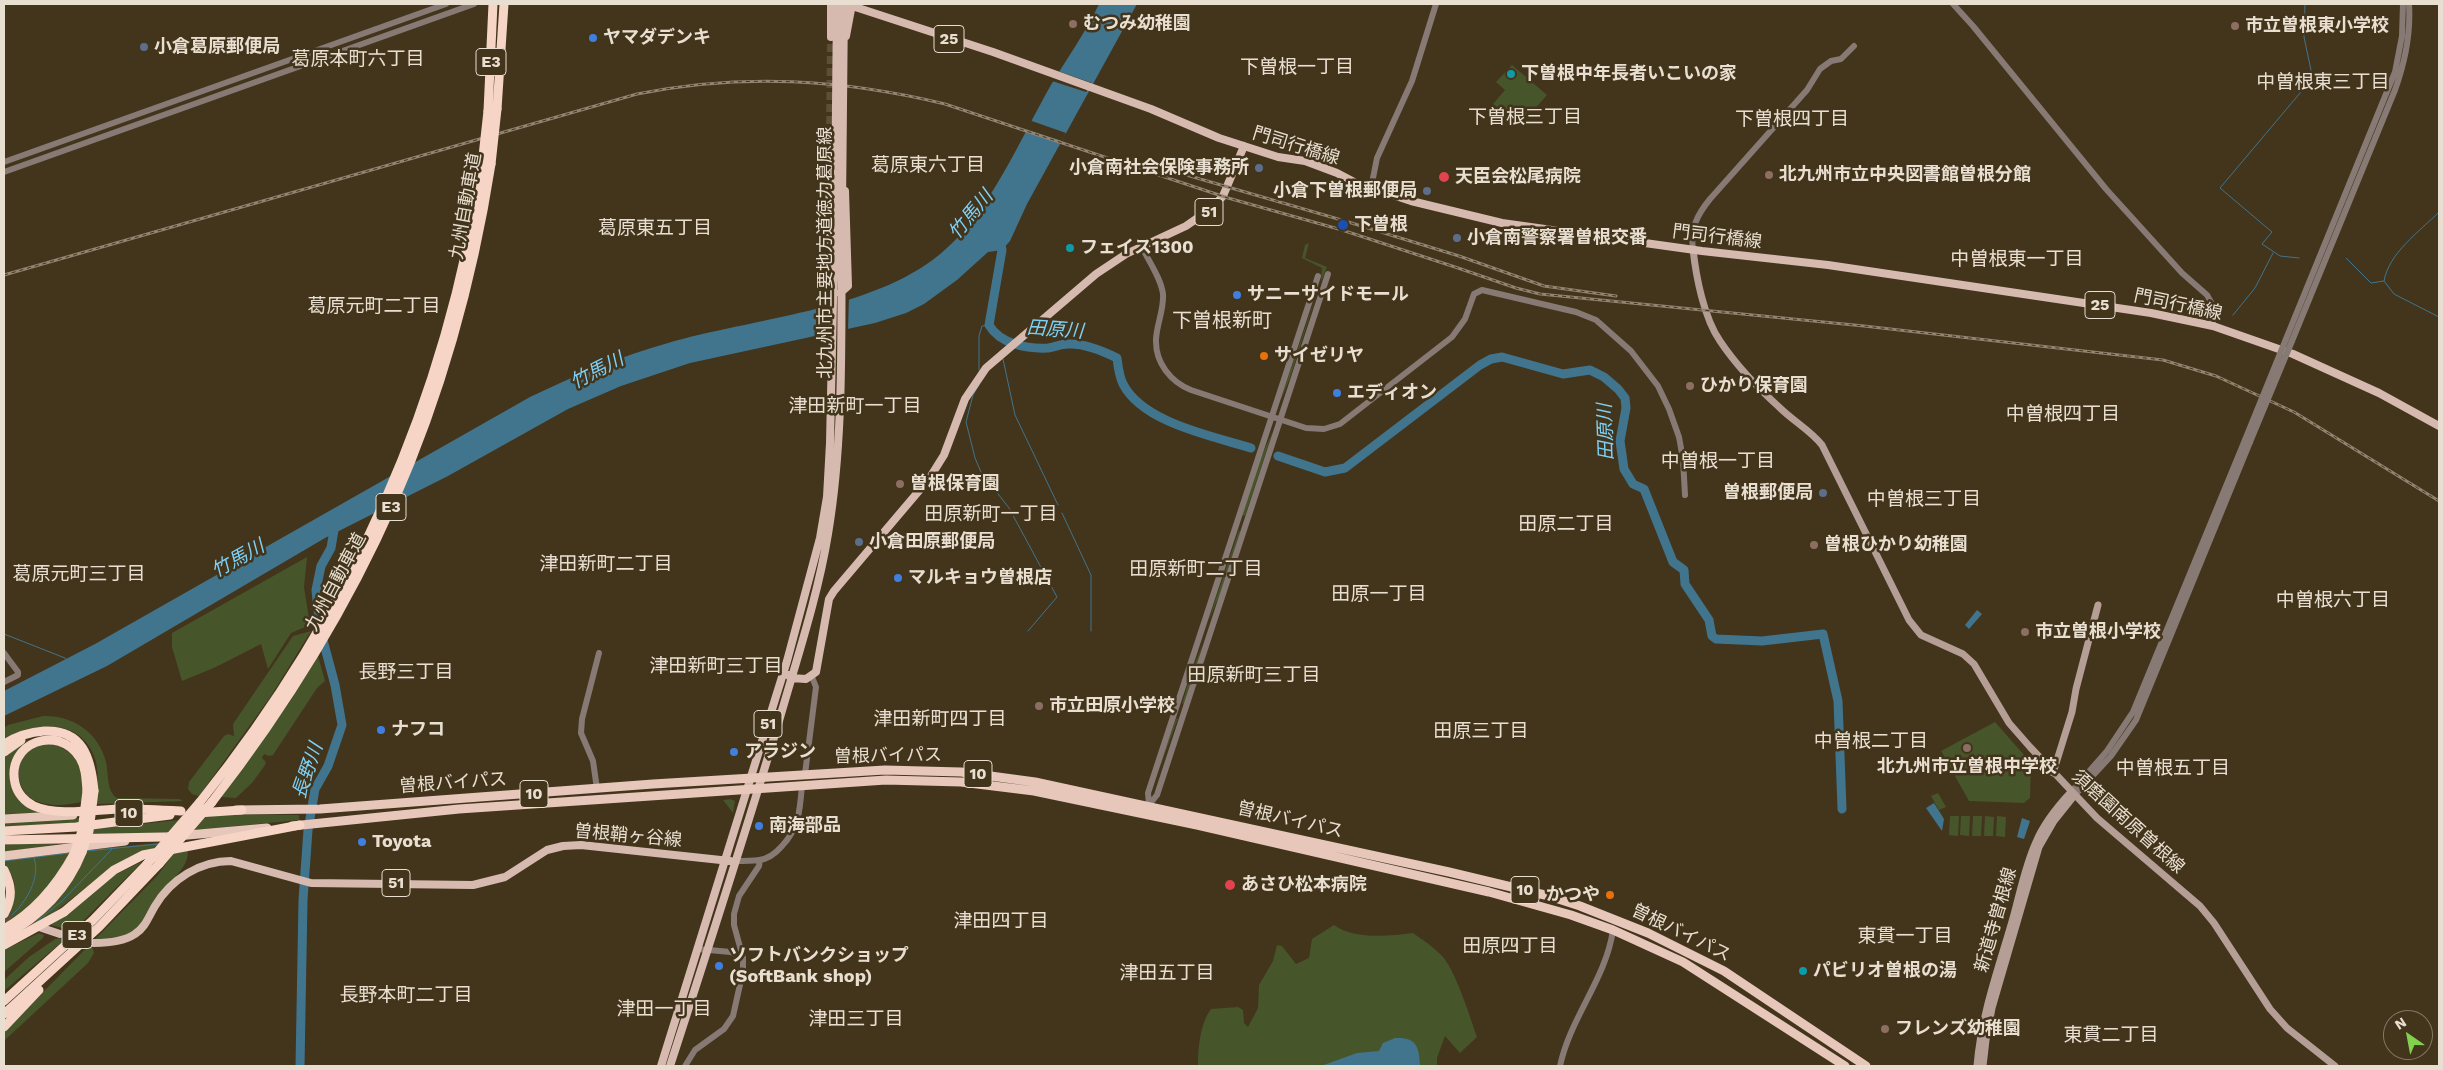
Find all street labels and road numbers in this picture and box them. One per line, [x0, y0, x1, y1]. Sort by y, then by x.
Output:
road number: 25 [934, 26, 964, 52]
road number: E3 [476, 48, 506, 76]
street label: 門司行橋線 [1250, 123, 1342, 169]
street label: 北九州市主要地方道徳力葛原線 [815, 127, 837, 379]
street label: 九州自動車道 [446, 151, 486, 261]
road number: 51 [1195, 198, 1223, 226]
street label: 門司行橋線 [1671, 221, 1763, 253]
street label: 門司行橋線 [2132, 285, 2224, 325]
road number: 25 [2085, 292, 2115, 318]
road number: E3 [376, 494, 406, 520]
street label: 九州自動車道 [301, 529, 371, 635]
road number: 51 [754, 711, 782, 738]
street label: 曽根バイパス [834, 744, 942, 768]
road number: 10 [964, 761, 992, 788]
street label: 須磨園南原曽根線 [2067, 766, 2189, 878]
street label: 曽根バイパス [398, 768, 508, 798]
road number: 10 [520, 781, 548, 808]
street label: 曽根バイパス [1235, 797, 1345, 843]
road number: 10 [115, 800, 143, 826]
street label: 曽根鞘ヶ谷線 [573, 821, 683, 851]
street label: 新道寺曽根線 [1971, 865, 2021, 975]
road number: 51 [382, 870, 410, 896]
road number: 10 [1511, 876, 1539, 904]
street label: 曽根バイパス [1628, 900, 1734, 966]
road number: E3 [62, 922, 92, 948]

